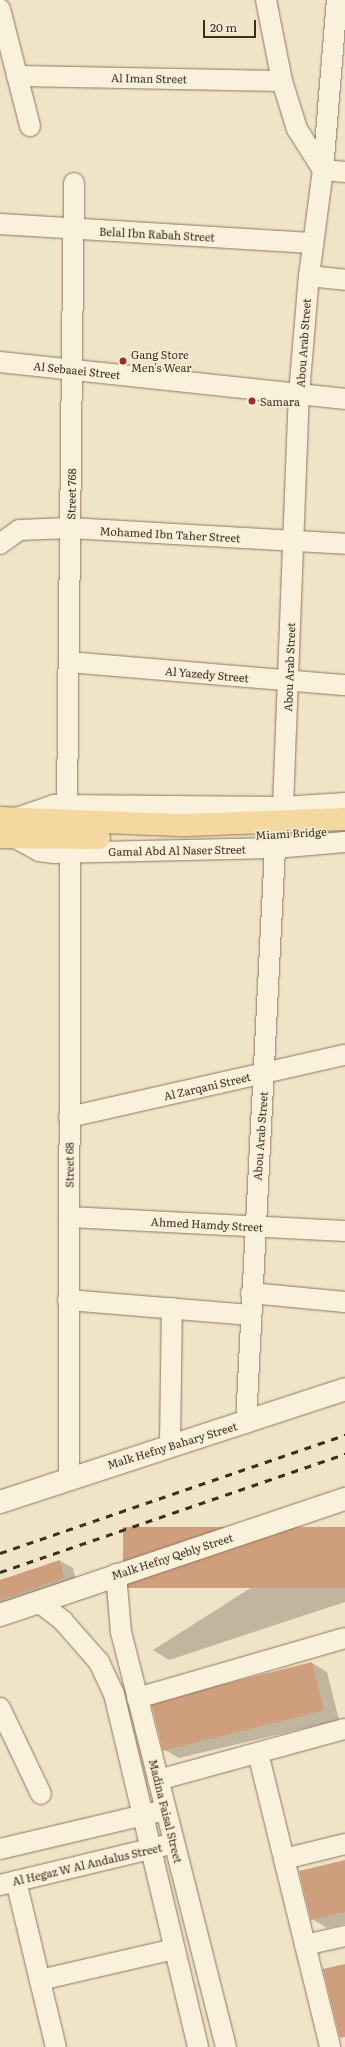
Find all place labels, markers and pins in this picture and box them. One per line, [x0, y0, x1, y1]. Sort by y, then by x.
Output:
place label: Gang Store Men's Wear [131, 348, 191, 374]
marker: Gang Store Men's Wear [118, 356, 128, 366]
place label: Samara [260, 394, 300, 408]
marker: Samara [247, 396, 257, 406]

